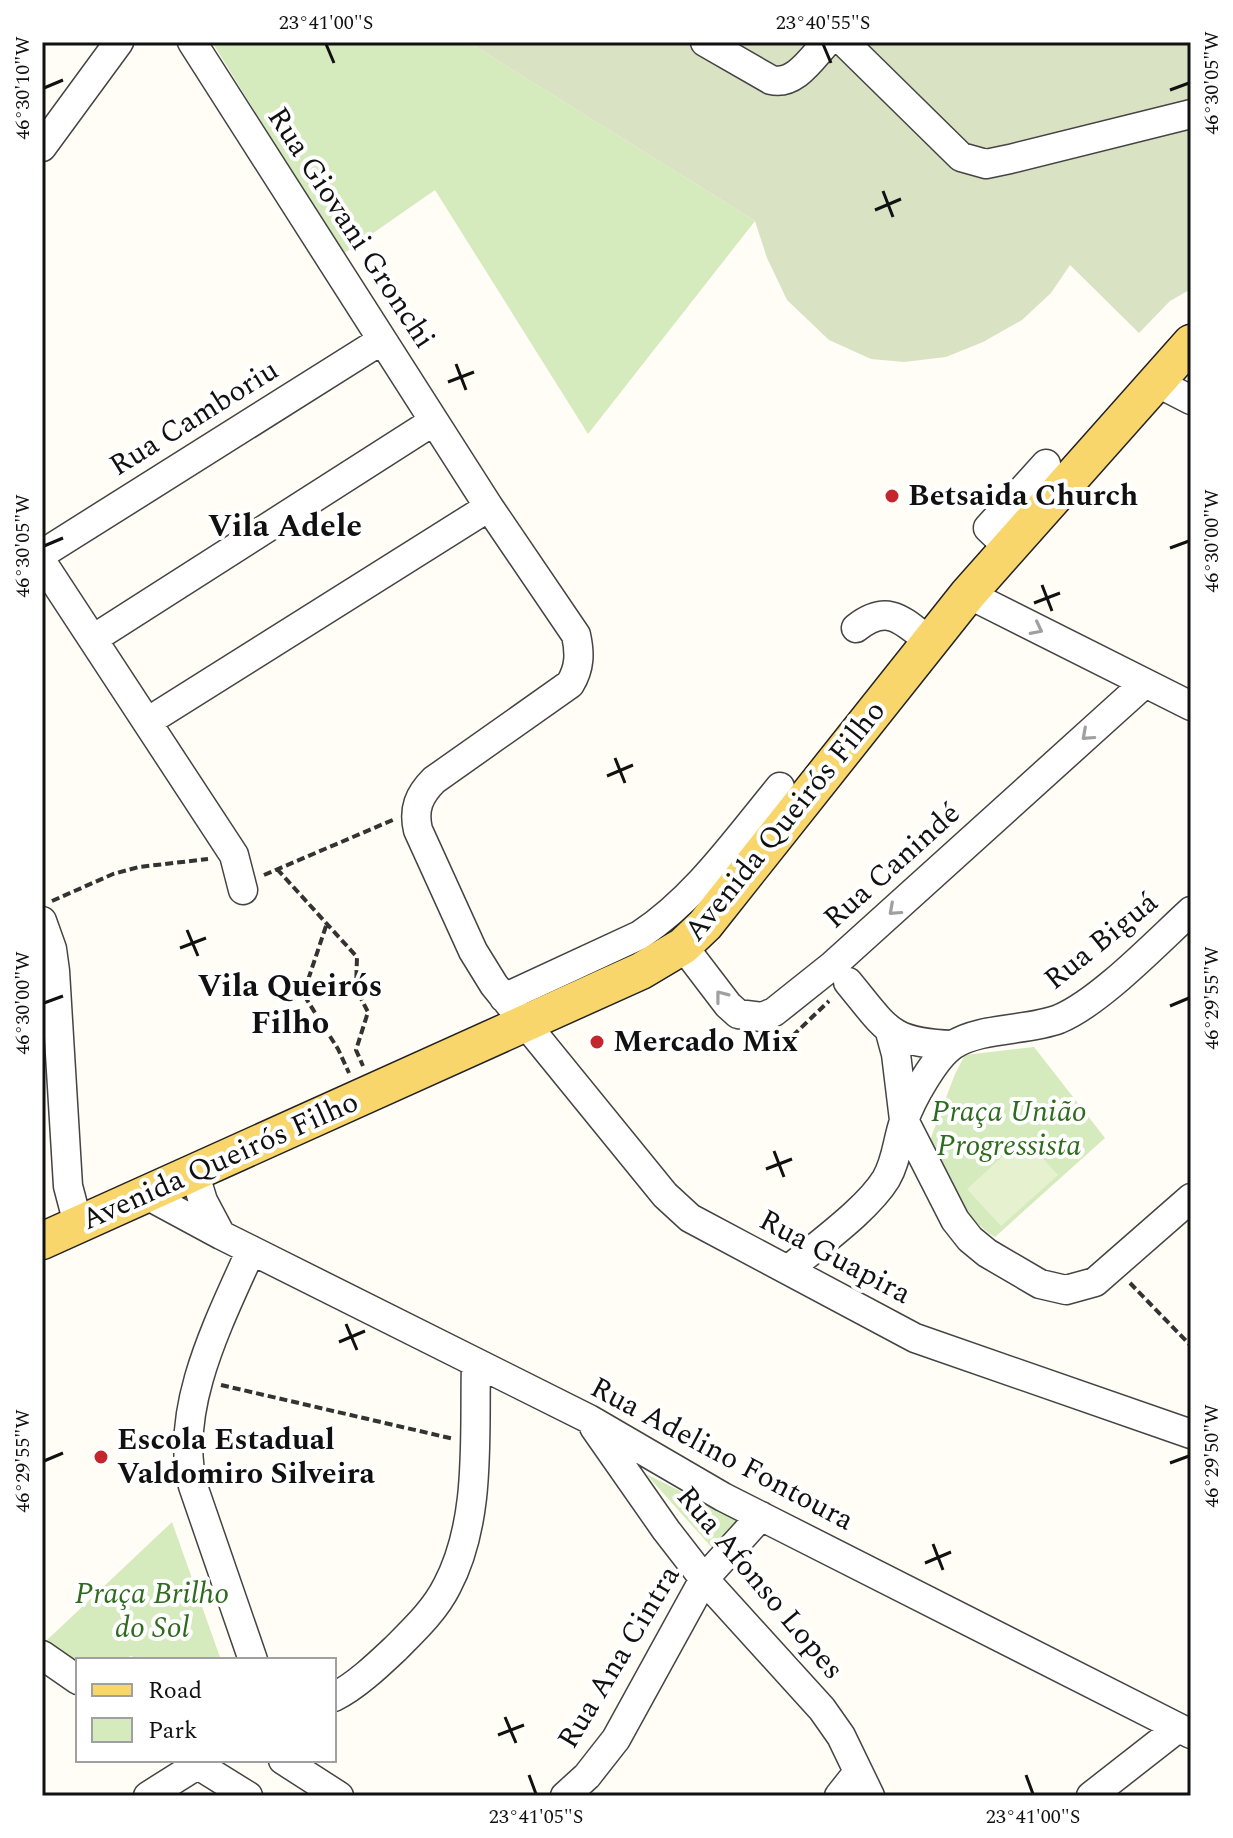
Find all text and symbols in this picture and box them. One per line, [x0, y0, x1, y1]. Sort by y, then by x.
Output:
text: 23°41'00"S [279, 8, 373, 38]
text: 23°40'55"S [776, 8, 870, 38]
text: 46°30'05"W [1197, 31, 1227, 135]
text: 46°30'10"W [8, 36, 38, 140]
street label: Rua Giovani Gronchi [255, 98, 447, 358]
street label: Rua Camboriu [100, 348, 288, 488]
place label: Betsaida Church [908, 473, 1138, 519]
marker: Betsaida Church [883, 487, 901, 505]
text: 46°30'00"W [1197, 489, 1227, 593]
text: 46°30'05"W [8, 494, 38, 598]
district label: Vila Adele [208, 502, 362, 551]
one-way arrow [1029, 620, 1044, 635]
street label: Avenida Queirós Filho [673, 690, 897, 952]
one-way arrow [1081, 726, 1096, 740]
street label: Rua Canindé [813, 792, 971, 940]
street label: Rua Biguá [1034, 880, 1169, 1002]
one-way arrow [889, 900, 903, 915]
text: 46°29'55"W [1197, 946, 1227, 1050]
text: 46°30'00"W [8, 951, 38, 1055]
district label: Vila Queirós Filho [197, 962, 383, 1048]
one-way arrow [716, 991, 731, 1005]
place label: Mercado Mix [613, 1019, 798, 1065]
marker: Mercado Mix [588, 1033, 606, 1051]
street label: Avenida Queirós Filho [74, 1079, 366, 1243]
park label: Praça União Progressista [931, 1089, 1087, 1169]
street label: Rua Guapira [751, 1198, 920, 1317]
street label: Rua Adelino Fontoura [582, 1365, 862, 1543]
text: 46°29'50"W [1197, 1404, 1227, 1508]
text: 46°29'55"W [8, 1409, 38, 1513]
place label: Escola Estadual Valdomiro Silveira [117, 1417, 376, 1497]
marker: Escola Estadual Valdomiro Silveira [92, 1448, 110, 1466]
street label: Rua Afonso Lopes [665, 1476, 855, 1690]
street label: Rua Ana Cintra [546, 1556, 692, 1758]
park label: Praça Brilho do Sol [75, 1571, 229, 1651]
legend [76, 1658, 336, 1762]
text: Road [148, 1673, 202, 1709]
text: Park [148, 1713, 198, 1749]
text: 23°41'05"S [489, 1802, 583, 1832]
text: 23°41'00"S [986, 1802, 1080, 1832]

